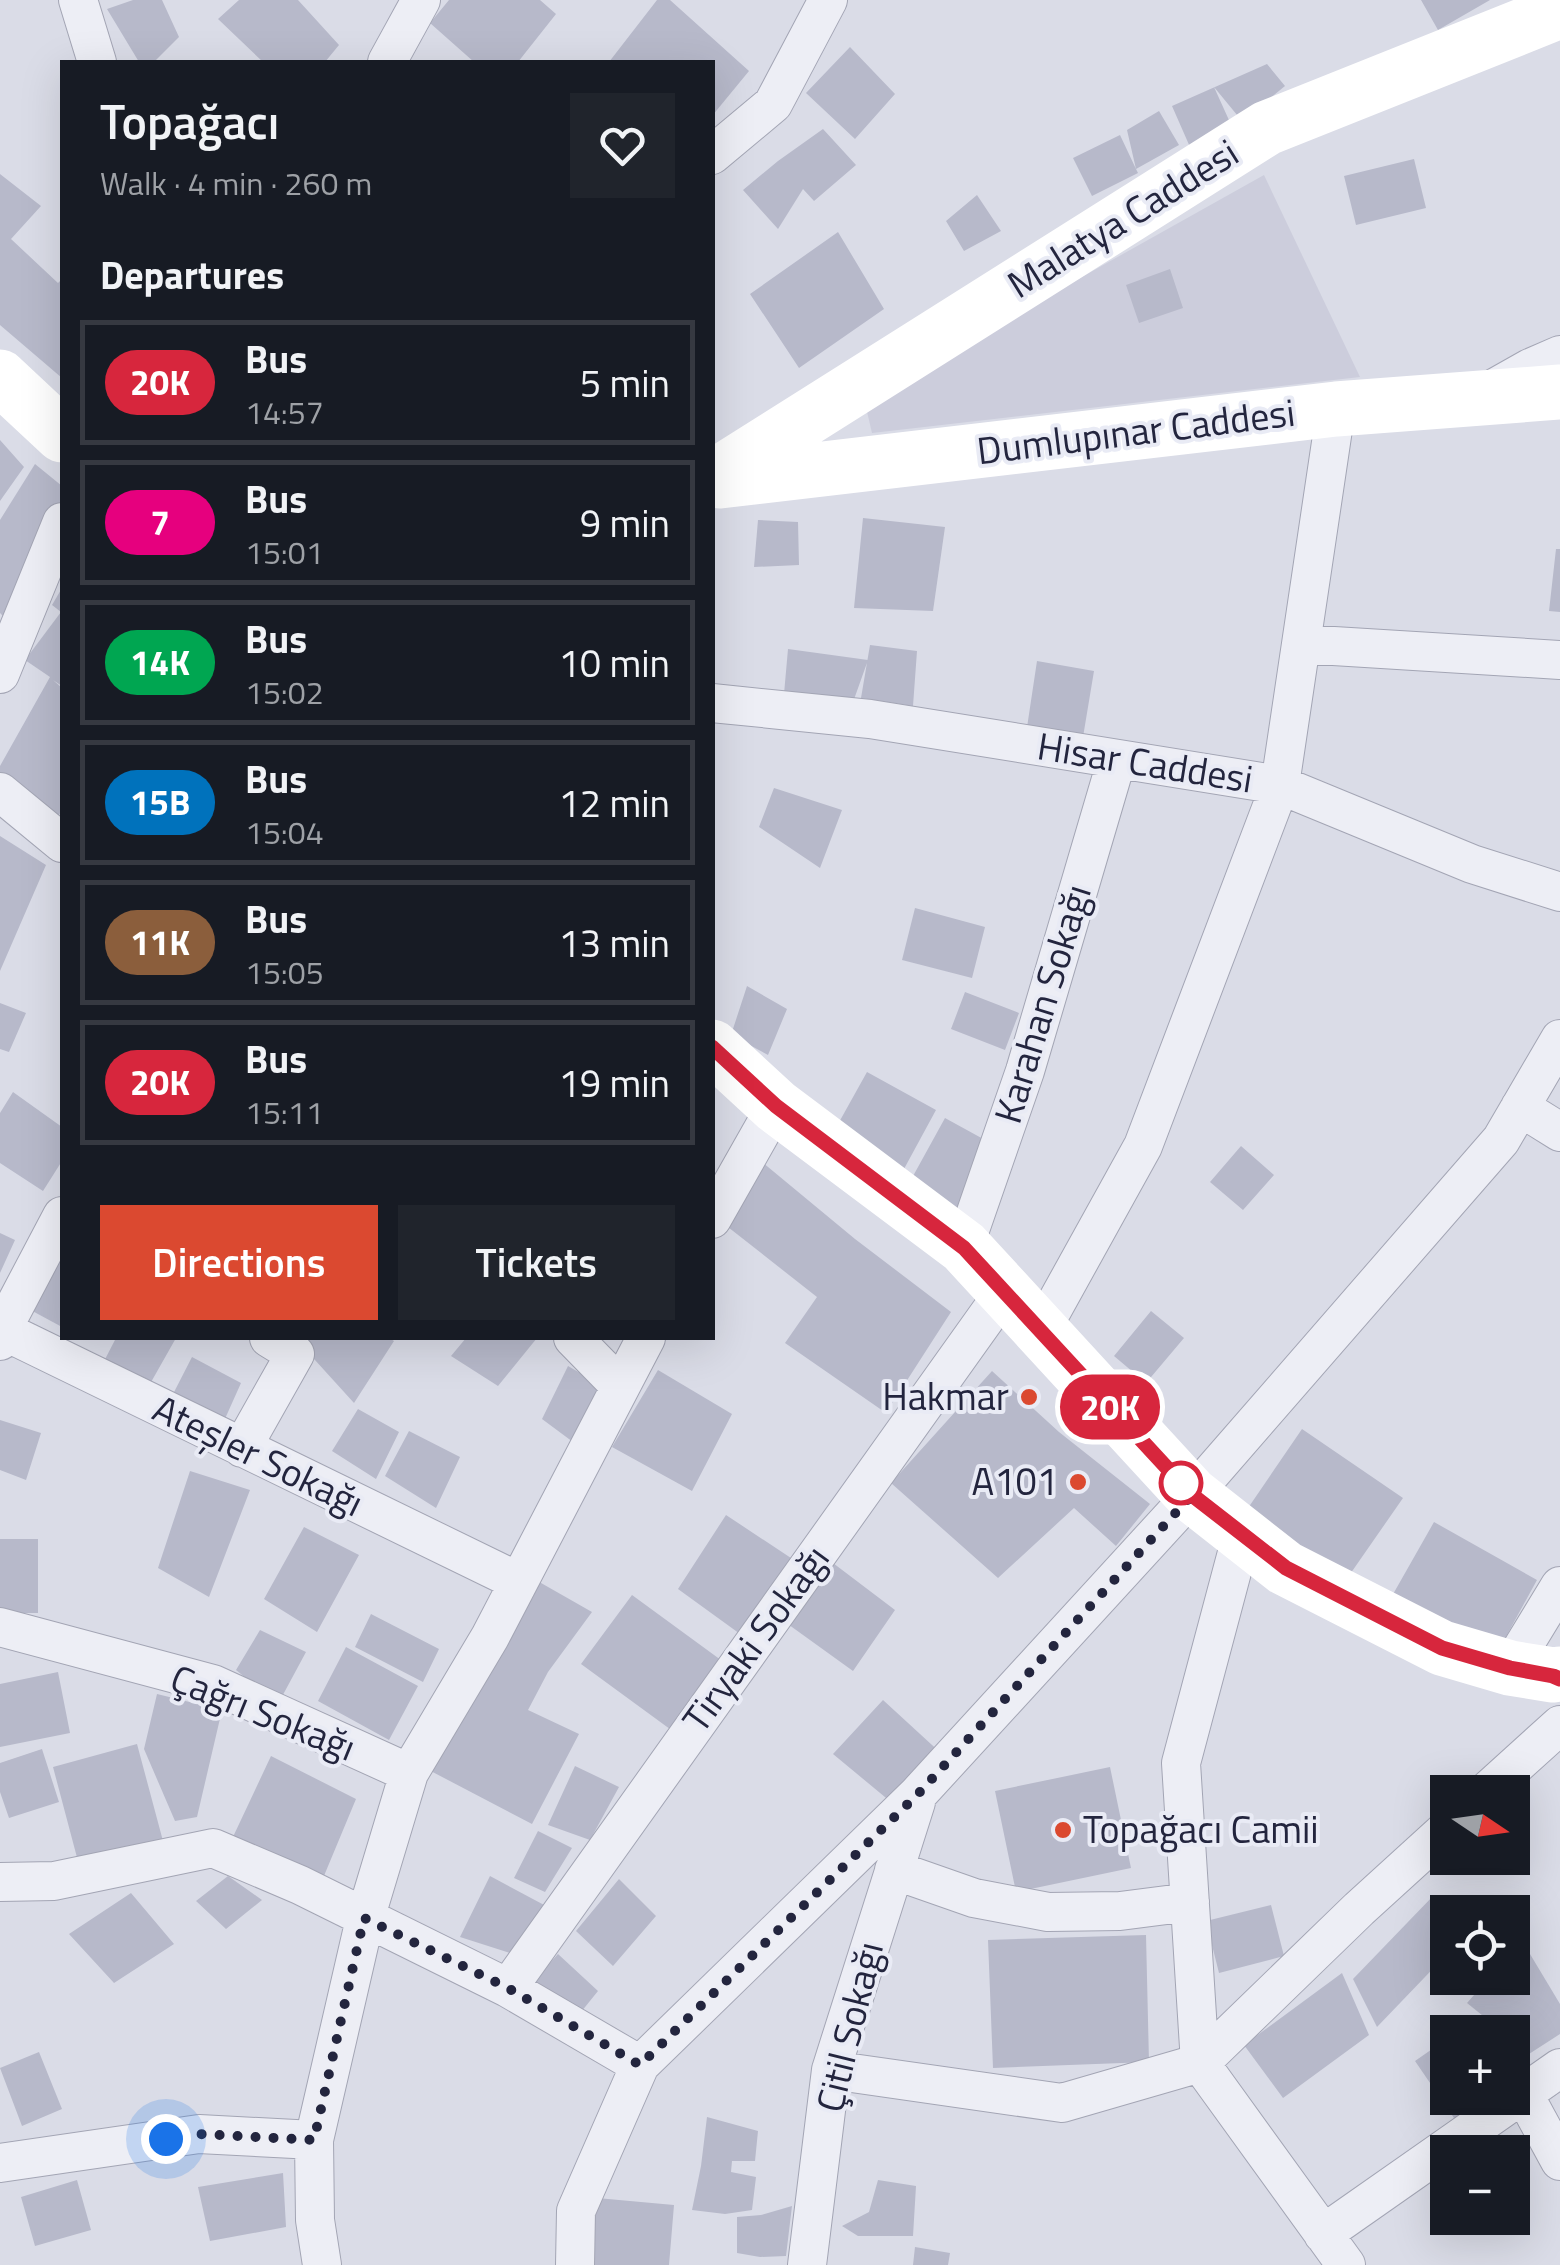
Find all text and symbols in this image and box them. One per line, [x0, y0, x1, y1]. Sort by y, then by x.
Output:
text: Topağacı [100, 85, 279, 158]
button: heart [570, 93, 675, 198]
street label: Malatya Caddesi [996, 124, 1249, 312]
text: Walk · 4 min · 260 m [100, 159, 372, 207]
text: Departures [100, 246, 284, 304]
text: Bus [245, 330, 307, 388]
text: 5 min [580, 354, 670, 412]
text: 20K [130, 355, 190, 409]
street label: Dumlupınar Caddesi [974, 383, 1298, 479]
text: 14:57 [245, 388, 324, 436]
text: Bus [245, 470, 307, 528]
text: 9 min [580, 494, 670, 552]
text: 7 [150, 495, 170, 549]
text: 15:01 [245, 528, 324, 576]
text: Bus [245, 610, 307, 668]
text: 10 min [559, 634, 670, 692]
text: 14K [130, 635, 190, 689]
text: 15:02 [245, 668, 324, 716]
street label: Hisar Caddesi [1033, 716, 1257, 808]
text: Bus [245, 750, 307, 808]
text: 12 min [559, 774, 670, 832]
text: 15B [130, 775, 190, 829]
text: 15:04 [245, 808, 324, 856]
street label: Karahan Sokağı [978, 877, 1106, 1130]
text: Bus [245, 890, 307, 948]
text: 13 min [559, 914, 670, 972]
text: 11K [130, 915, 190, 969]
text: 15:05 [245, 948, 324, 996]
text: Bus [245, 1030, 307, 1088]
text: 19 min [559, 1054, 670, 1112]
text: 20K [130, 1055, 190, 1109]
text: 15:11 [245, 1088, 324, 1136]
button: Directions [100, 1205, 378, 1320]
button: Tickets [398, 1205, 675, 1320]
place label: Hakmar [882, 1367, 1009, 1425]
line badge: 20K [1052, 1374, 1168, 1440]
street label: Ateşler Sokağı [144, 1379, 373, 1531]
text: 20K [1080, 1380, 1140, 1434]
marker: Hakmar [1018, 1386, 1040, 1408]
place label: A101 [972, 1452, 1058, 1510]
unlabelled marker [1160, 1462, 1202, 1504]
marker: A101 [1067, 1471, 1089, 1493]
street label: Tiryaki Sokağı [667, 1533, 843, 1744]
street label: Çağrı Sokağı [162, 1649, 365, 1775]
north arrow [1430, 1775, 1530, 1875]
map controls [1430, 1775, 1530, 2235]
place label: Topağacı Camii [1083, 1800, 1319, 1858]
marker: Topağacı Camii [1052, 1819, 1074, 1841]
button: locate [1430, 1895, 1530, 1995]
street label: Çitil Sokağı [800, 1936, 898, 2118]
button: + [1430, 2015, 1530, 2115]
your location [141, 2114, 191, 2164]
button: − [1430, 2135, 1530, 2235]

